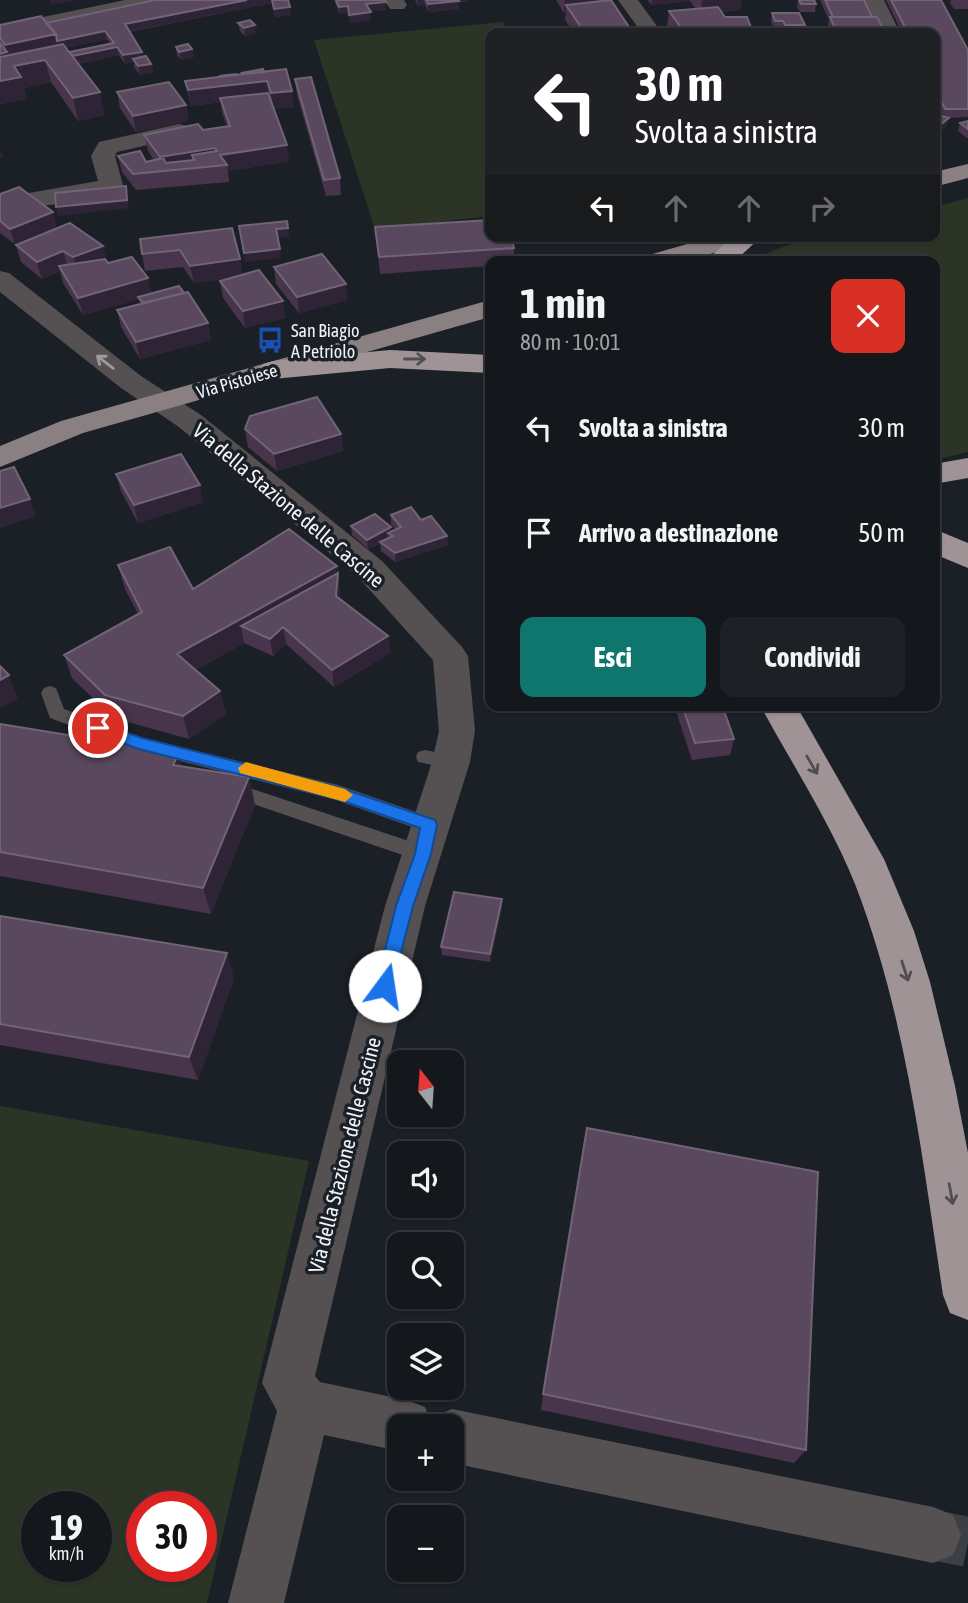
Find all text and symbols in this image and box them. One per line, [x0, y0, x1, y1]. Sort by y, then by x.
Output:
text: 30 m [635, 55, 723, 111]
icon: left [520, 56, 611, 147]
text: Svolta a sinistra [635, 113, 818, 150]
icon: left [584, 189, 622, 227]
icon: ahead [657, 189, 695, 227]
icon: ahead [730, 189, 768, 227]
icon: right [803, 189, 841, 227]
text: 1 min [520, 279, 606, 327]
button: close [831, 279, 905, 353]
place label: San Biagio A Petriolo [291, 320, 360, 362]
bus stop icon: San Biagio A Petriolo [255, 325, 285, 355]
text: 80 m · 10:01 [520, 329, 621, 355]
one-way arrow [403, 352, 426, 366]
one-way arrow [97, 354, 115, 369]
street label: Via Pistoiese [194, 359, 280, 403]
icon: left [520, 409, 558, 447]
text: Svolta a sinistra [579, 413, 728, 443]
text: 30 m [858, 413, 905, 443]
street label: Via della Stazione delle Cascine [188, 418, 390, 592]
icon: arrive [520, 514, 558, 552]
text: Arrivo a destinazione [579, 518, 778, 548]
text: 50 m [858, 518, 905, 548]
button: Esci [520, 617, 706, 697]
button: Condividi [720, 617, 905, 697]
pin [68, 698, 128, 758]
icon: arrive [79, 709, 117, 747]
one-way arrow [805, 754, 819, 774]
position arrow [348, 949, 422, 1023]
one-way arrow [900, 960, 912, 982]
street label: Via della Stazione delle Cascine [303, 1035, 385, 1275]
north arrow [387, 1050, 464, 1127]
map controls [387, 1050, 464, 1582]
button: sound [387, 1141, 464, 1218]
one-way arrow [944, 1182, 958, 1205]
button: search [387, 1232, 464, 1309]
button: layers [387, 1323, 464, 1400]
button: + [387, 1414, 464, 1491]
speed limit sign: 30 [126, 1491, 217, 1582]
button: − [387, 1505, 464, 1582]
text: 19 [50, 1507, 83, 1547]
text: km/h [49, 1543, 84, 1564]

